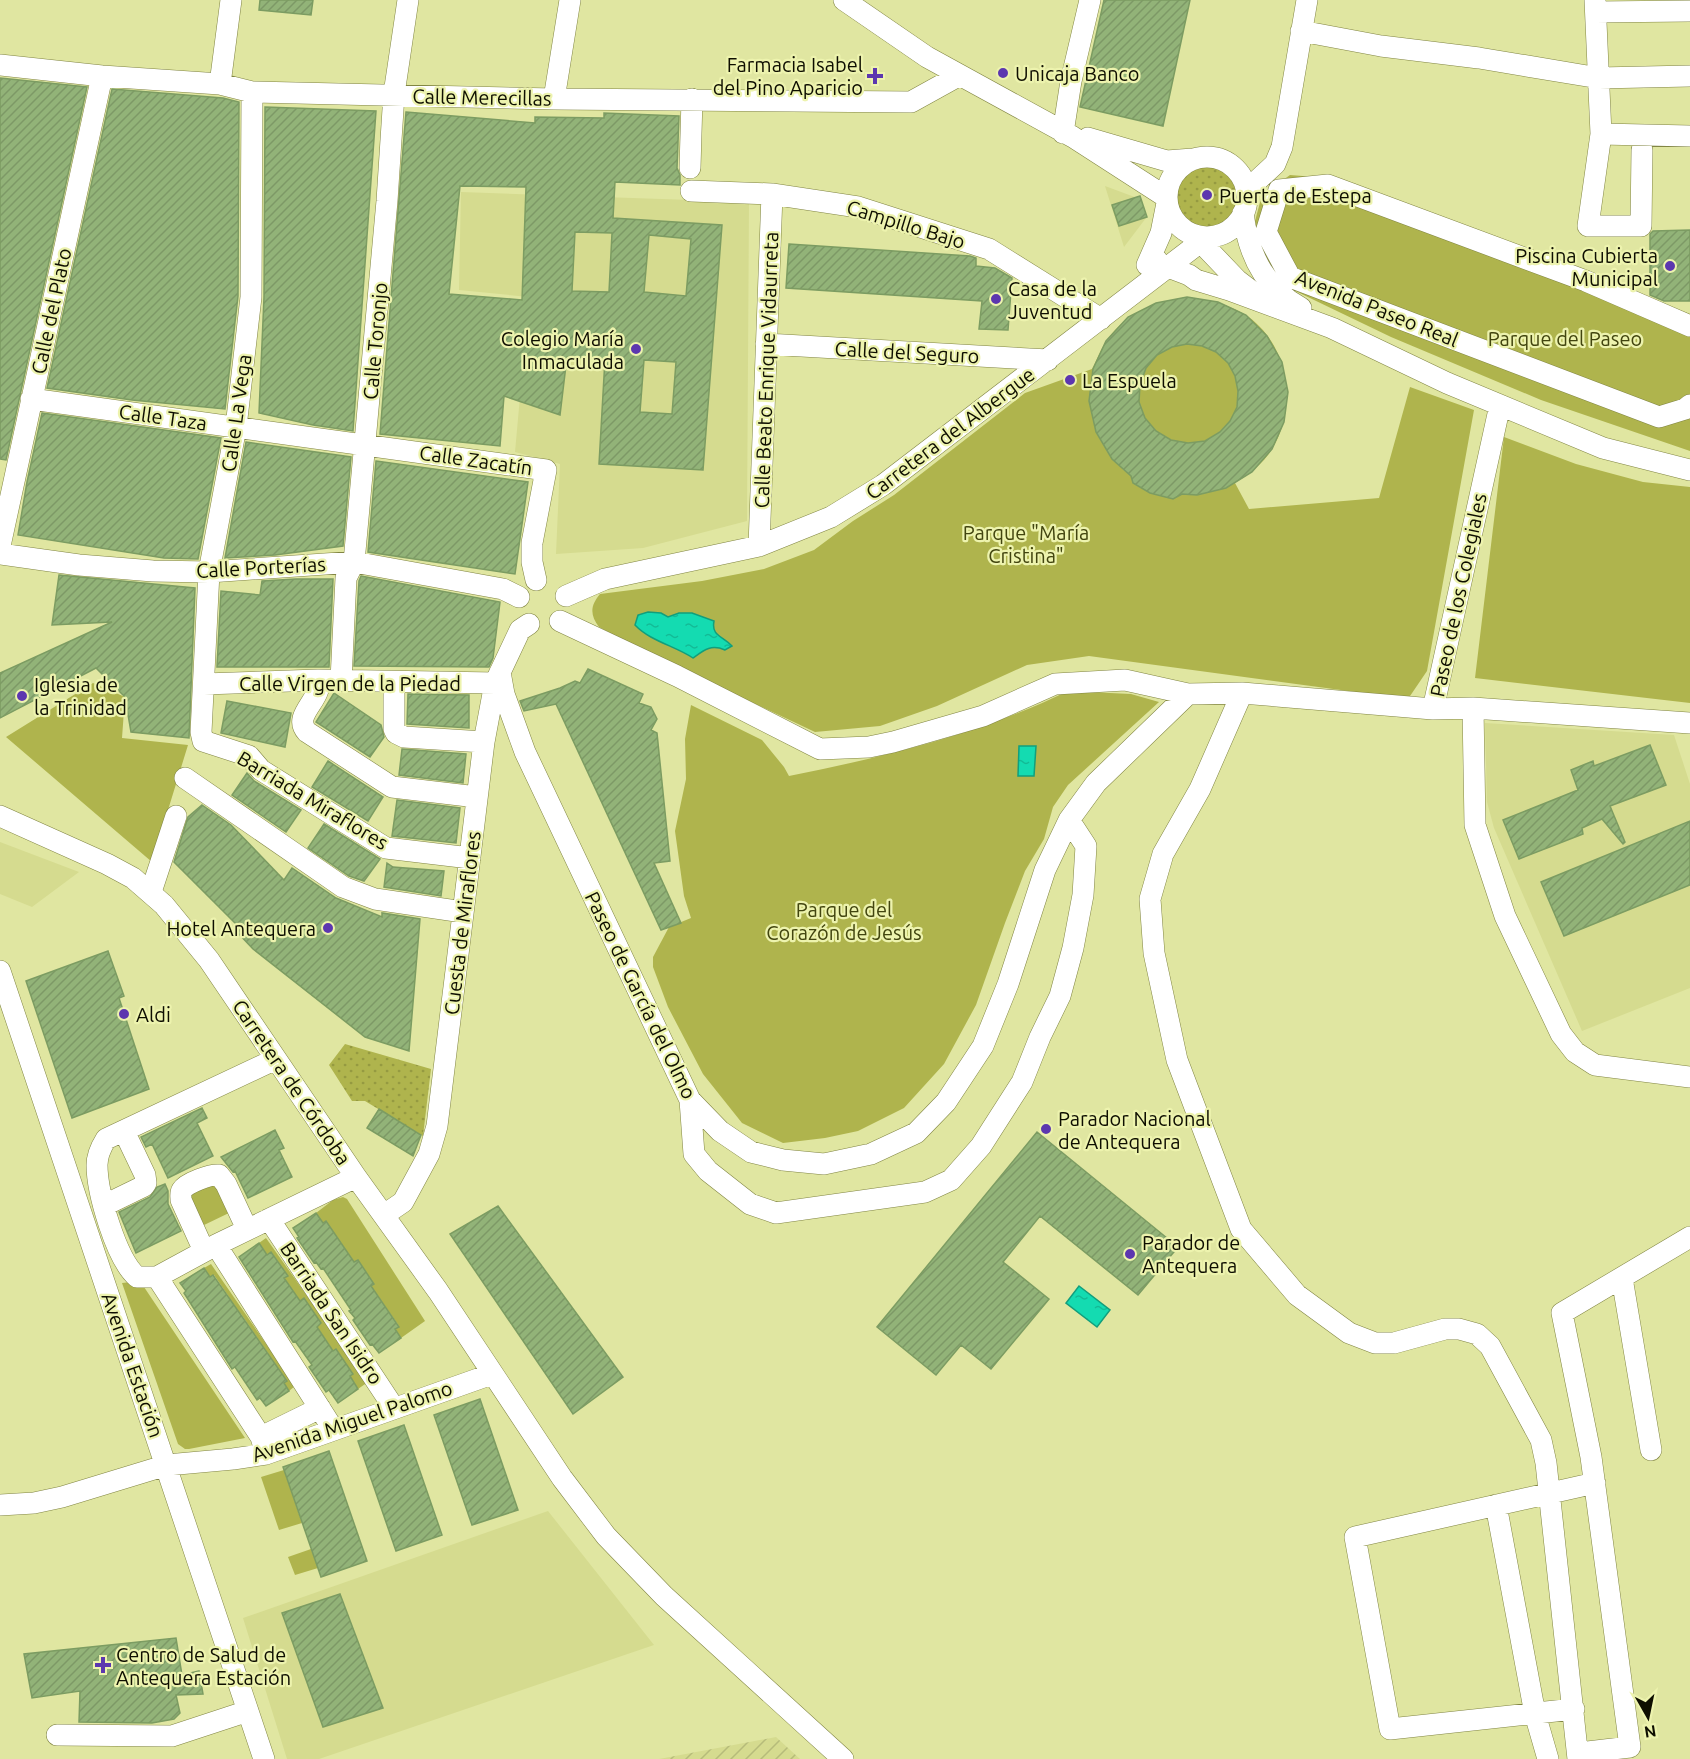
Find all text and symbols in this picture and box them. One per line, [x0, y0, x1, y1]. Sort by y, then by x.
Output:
place label: Farmacia Isabel del Pino Aparicio [713, 53, 863, 99]
place label: Unicaja Banco [1015, 62, 1140, 85]
marker: Unicaja Banco [996, 66, 1010, 80]
marker: Farmacia Isabel del Pino Aparicio [868, 69, 882, 83]
street label: Calle Merecillas [412, 84, 552, 110]
place label: Puerta de Estepa [1219, 184, 1372, 207]
marker: Puerta de Estepa [1200, 188, 1214, 202]
street label: Campillo Bajo [844, 195, 968, 253]
street label: Calle Beato Enrique Vidaurreta [750, 231, 782, 509]
place label: Piscina Cubierta Municipal [1515, 244, 1658, 290]
street label: Calle del Plato [26, 246, 76, 376]
marker: Piscina Cubierta Municipal [1663, 259, 1677, 273]
street label: Avenida Paseo Real [1292, 265, 1462, 351]
place label: Casa de la Juventud [1008, 277, 1097, 323]
street label: Calle Toronjo [358, 281, 392, 401]
marker: Casa de la Juventud [989, 292, 1003, 306]
place label: Colegio María Inmaculada [501, 327, 624, 373]
park label: Parque del Paseo [1488, 327, 1642, 350]
street label: Calle del Seguro [834, 337, 980, 367]
marker: Colegio María Inmaculada [629, 342, 643, 356]
street label: Calle La Vega [216, 353, 256, 473]
street label: Carretera del Albergue [861, 362, 1039, 504]
place label: La Espuela [1082, 369, 1177, 392]
marker: La Espuela [1063, 373, 1077, 387]
street label: Calle Taza [117, 399, 209, 435]
street label: Calle Zacatín [418, 441, 534, 479]
street label: Paseo de los Colegiales [1425, 491, 1491, 699]
park label: Parque "María Cristina" [963, 521, 1089, 567]
street label: Calle Porterías [196, 552, 326, 582]
street label: Calle Virgen de la Piedad [239, 672, 461, 695]
place label: Iglesia de la Trinidad [34, 673, 127, 719]
marker: Iglesia de la Trinidad [15, 689, 29, 703]
street label: Barriada Miraflores [233, 746, 393, 854]
street label: Cuesta de Miraflores [439, 830, 485, 1016]
street label: Paseo de García del Olmo [581, 888, 701, 1102]
park label: Parque del Corazón de Jesús [766, 898, 922, 944]
place label: Hotel Antequera [166, 917, 316, 940]
marker: Hotel Antequera [321, 921, 335, 935]
street label: Carretera de Córdoba [228, 995, 356, 1169]
place label: Aldi [136, 1003, 171, 1026]
marker: Aldi [117, 1007, 131, 1021]
place label: Parador Nacional de Antequera [1058, 1107, 1211, 1153]
marker: Parador Nacional de Antequera [1039, 1122, 1053, 1136]
place label: Parador de Antequera [1142, 1231, 1240, 1277]
street label: Barriada San Isidro [276, 1238, 388, 1388]
marker: Parador de Antequera [1123, 1247, 1137, 1261]
street label: Avenida Estación [97, 1290, 169, 1440]
street label: Avenida Miguel Palomo [249, 1376, 455, 1466]
place label: Centro de Salud de Antequera Estación [116, 1643, 291, 1689]
marker: Centro de Salud de Antequera Estación [94, 1656, 112, 1674]
north arrow [1618, 1687, 1678, 1747]
text: N [1643, 1722, 1658, 1742]

